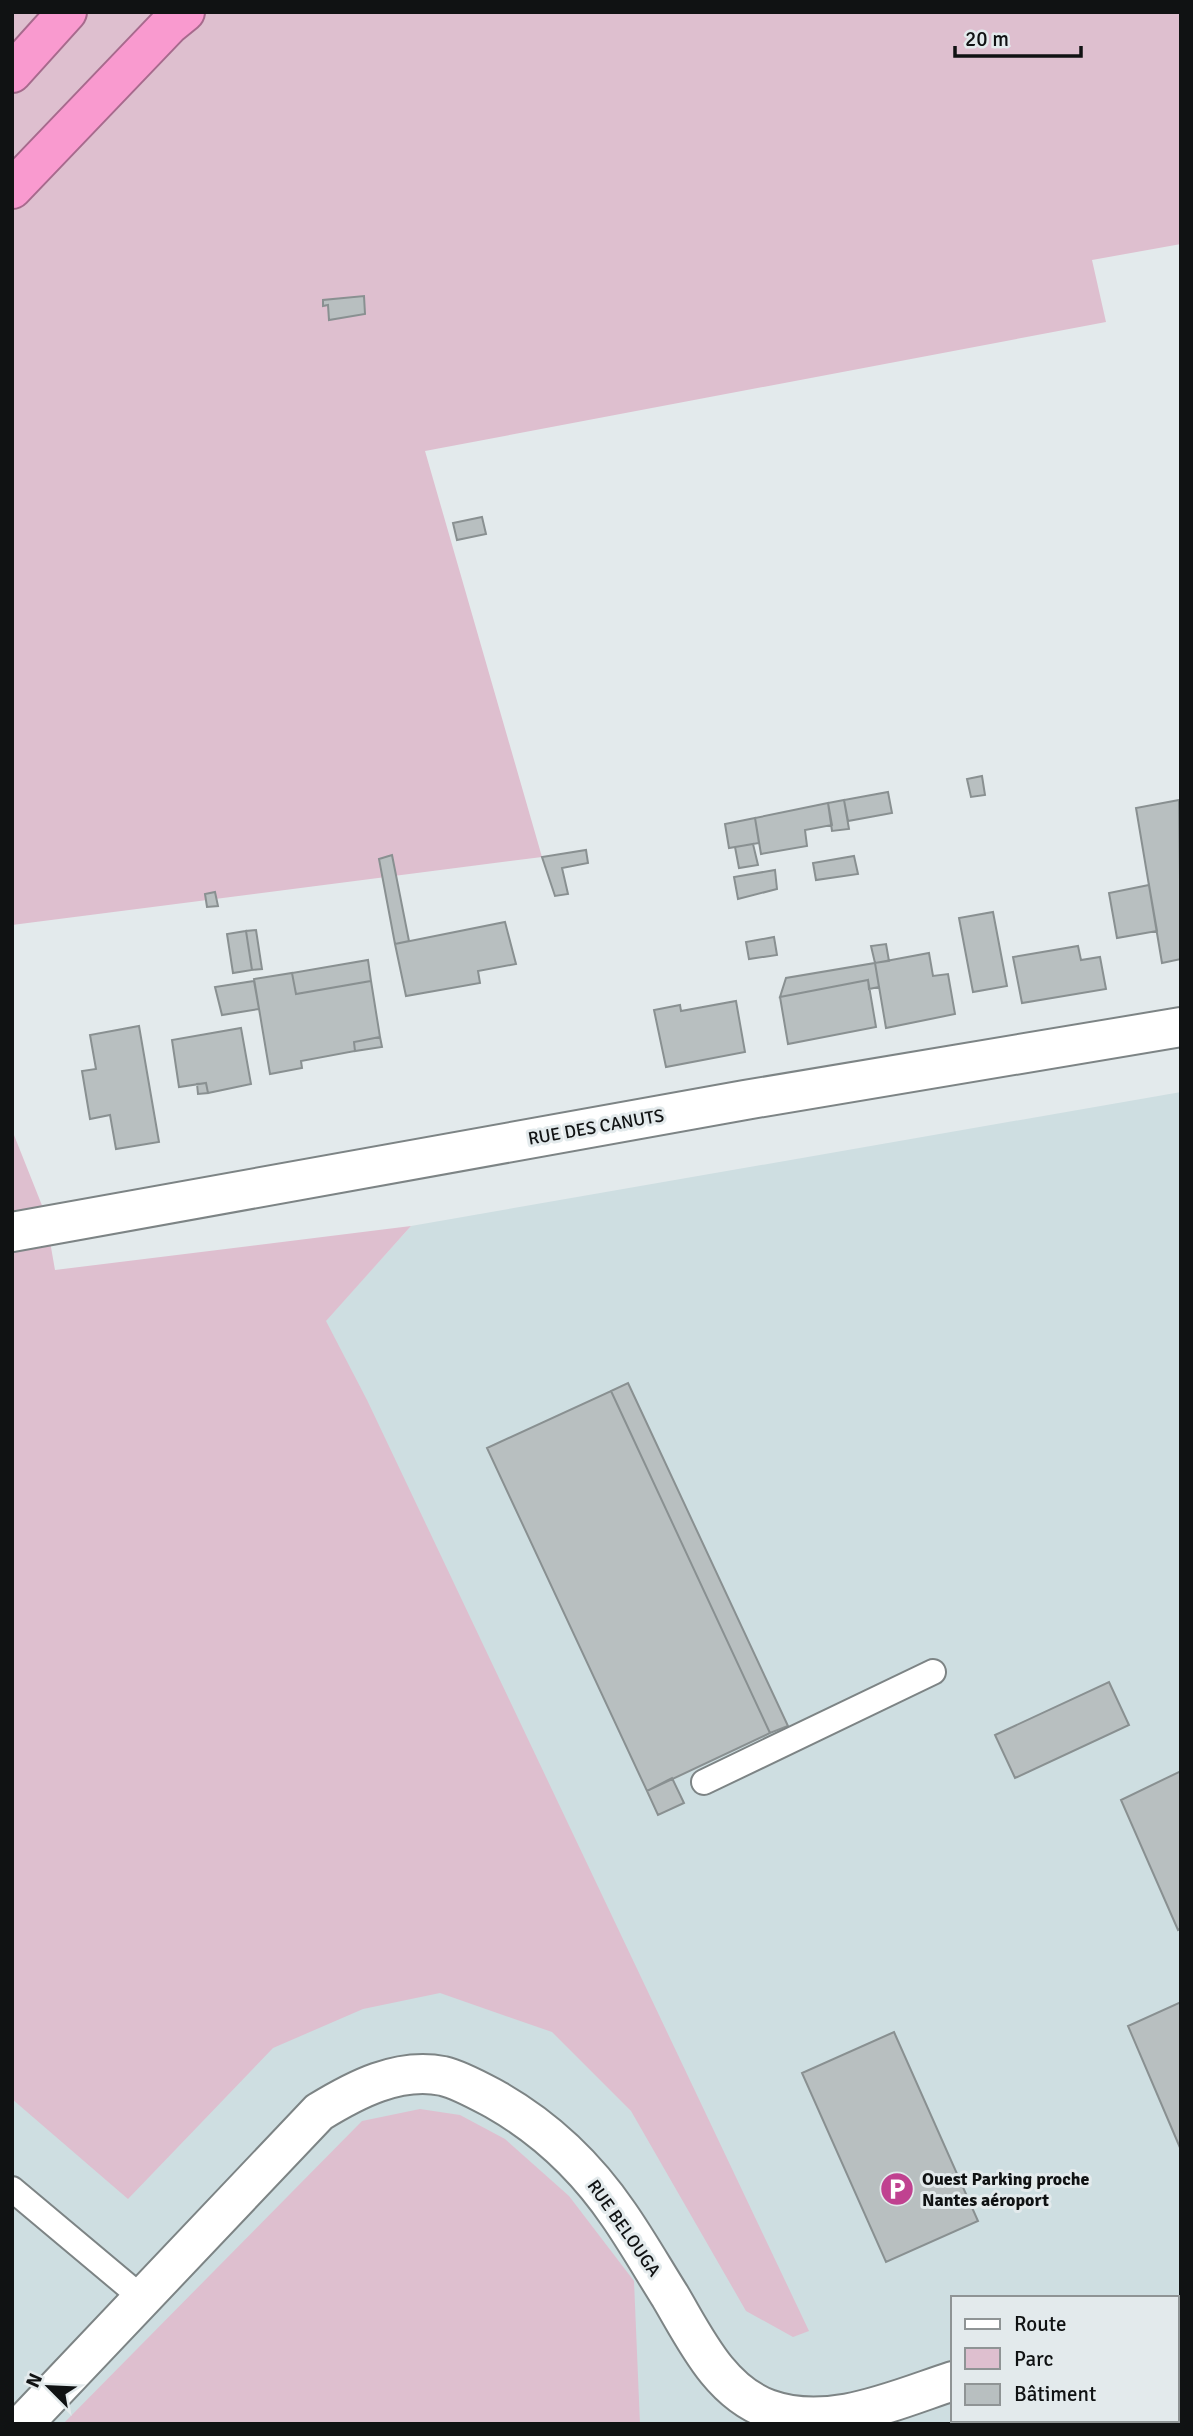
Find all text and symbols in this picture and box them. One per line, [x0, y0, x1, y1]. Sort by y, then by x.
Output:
scale bar [955, 14, 1081, 58]
text: 20 m [965, 26, 1009, 52]
street label: RUE DES CANUTS [526, 1104, 666, 1150]
place label: Ouest Parking proche Nantes aéroport [922, 2168, 1089, 2211]
parking icon: Ouest Parking proche Nantes aéroport [878, 2170, 916, 2208]
street label: RUE BELOUGA [583, 2175, 665, 2281]
legend [951, 2296, 1179, 2422]
text: Route [1014, 2311, 1066, 2337]
text: Parc [1014, 2346, 1053, 2372]
north arrow [14, 2352, 84, 2422]
text: N [21, 2370, 48, 2391]
text: Bâtiment [1014, 2381, 1096, 2407]

